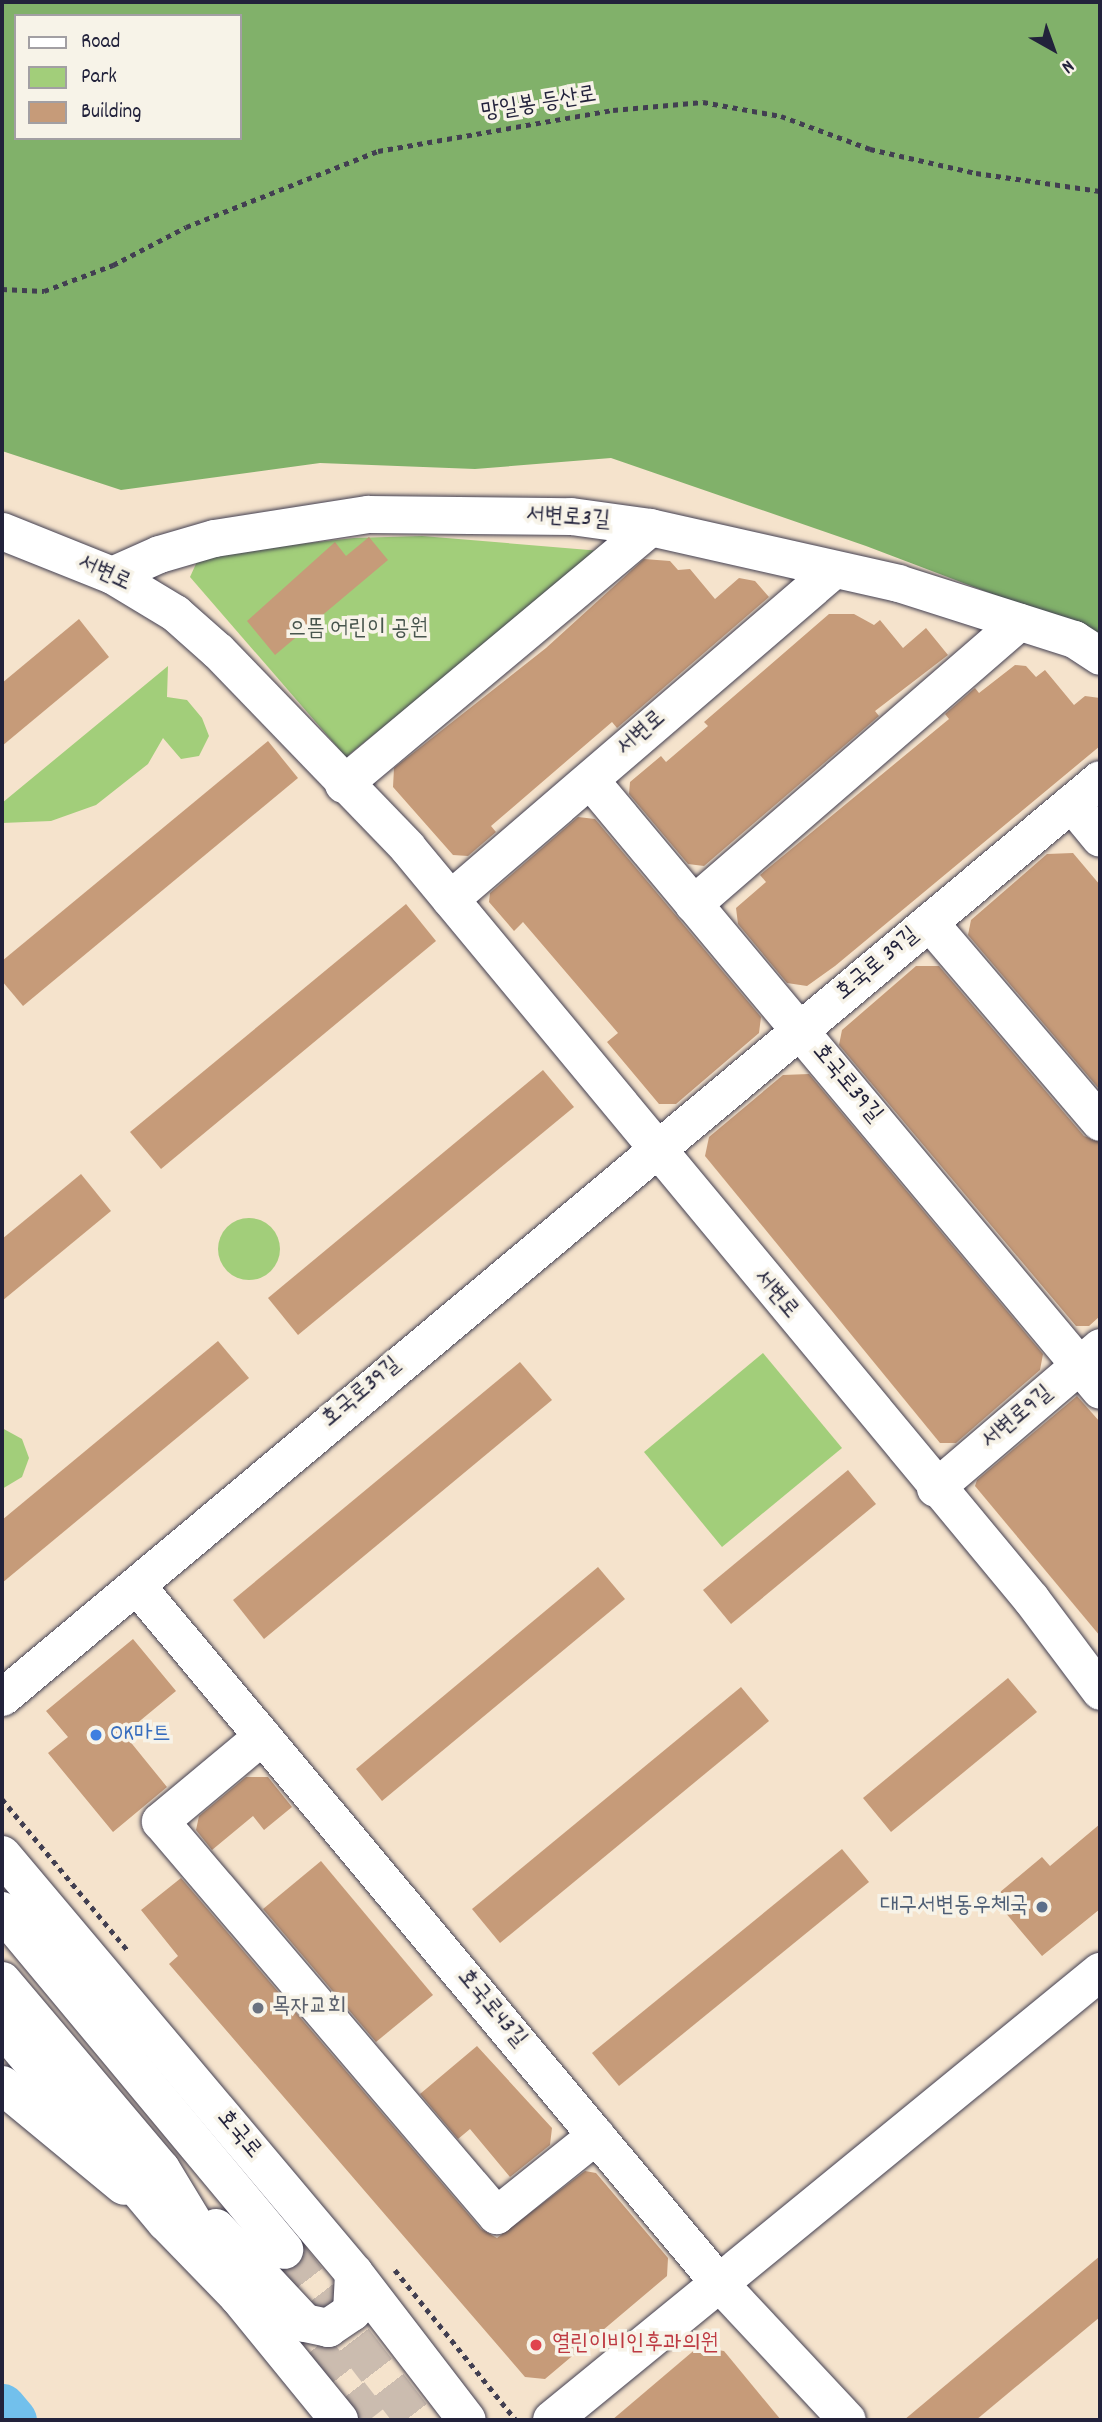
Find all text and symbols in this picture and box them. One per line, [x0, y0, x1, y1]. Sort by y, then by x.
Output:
legend [14, 14, 242, 140]
north arrow [1018, 14, 1088, 84]
text: Road [81, 28, 120, 58]
text: N [1055, 52, 1079, 79]
text: Park [81, 63, 117, 93]
street label: 망일봉 등산로 [479, 82, 599, 128]
text: Building [81, 98, 141, 128]
street label: 서변로3길 [525, 502, 611, 536]
street label: 서변로 [73, 550, 135, 598]
park label: 으뜸 어린이 공원 [288, 616, 428, 644]
street label: 서변로 [612, 705, 672, 763]
street label: 호국로 39길 [831, 922, 925, 1008]
street label: 호국로39길 [805, 1039, 887, 1129]
street label: 서변로 [747, 1265, 803, 1325]
street label: 호국로39길 [317, 1352, 407, 1434]
street label: 서변로9길 [977, 1380, 1059, 1456]
place label: OK마트 [110, 1721, 171, 1749]
marker: OK마트 [88, 1727, 104, 1743]
place label: 대구서변동우체국 [880, 1893, 1028, 1921]
marker: 대구서변동우체국 [1034, 1899, 1050, 1915]
street label: 호국로43길 [450, 1964, 532, 2054]
place label: 목자교회 [272, 1994, 346, 2022]
marker: 목자교회 [250, 2000, 266, 2016]
street label: 호국로 [210, 2105, 266, 2165]
place label: 열린이비인후과의원 [552, 2331, 719, 2359]
marker: 열린이비인후과의원 [526, 2335, 546, 2355]

